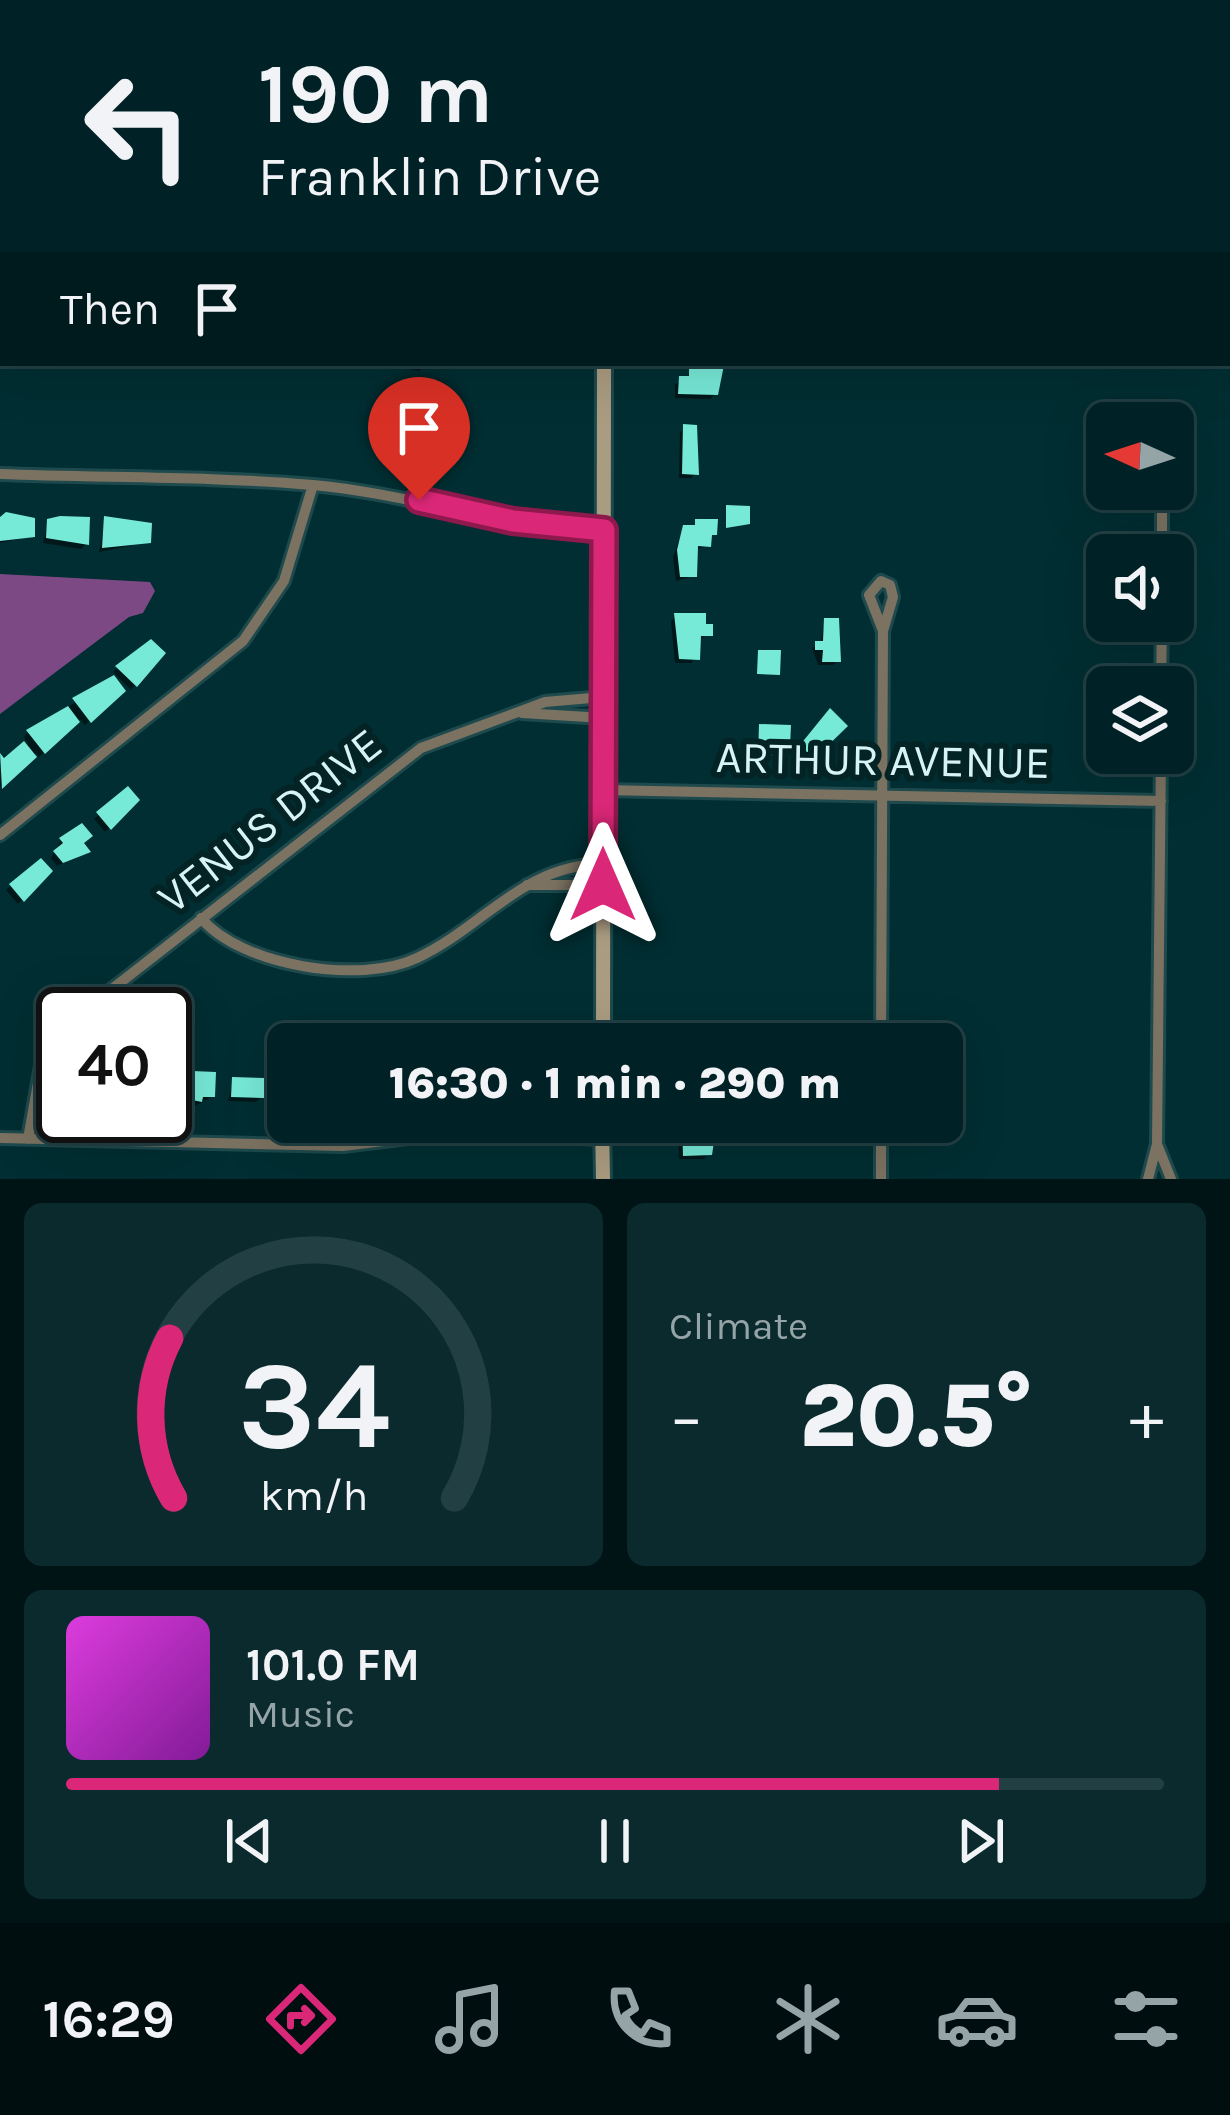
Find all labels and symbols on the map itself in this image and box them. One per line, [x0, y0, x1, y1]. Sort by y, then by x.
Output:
pin [368, 377, 470, 500]
north arrow [1086, 402, 1194, 510]
street label: VENUS DRIVE [148, 717, 392, 924]
street label: ARTHUR AVENUE [715, 731, 1051, 789]
position arrow [540, 822, 666, 948]
speed limit sign: 40 [36, 987, 192, 1143]

